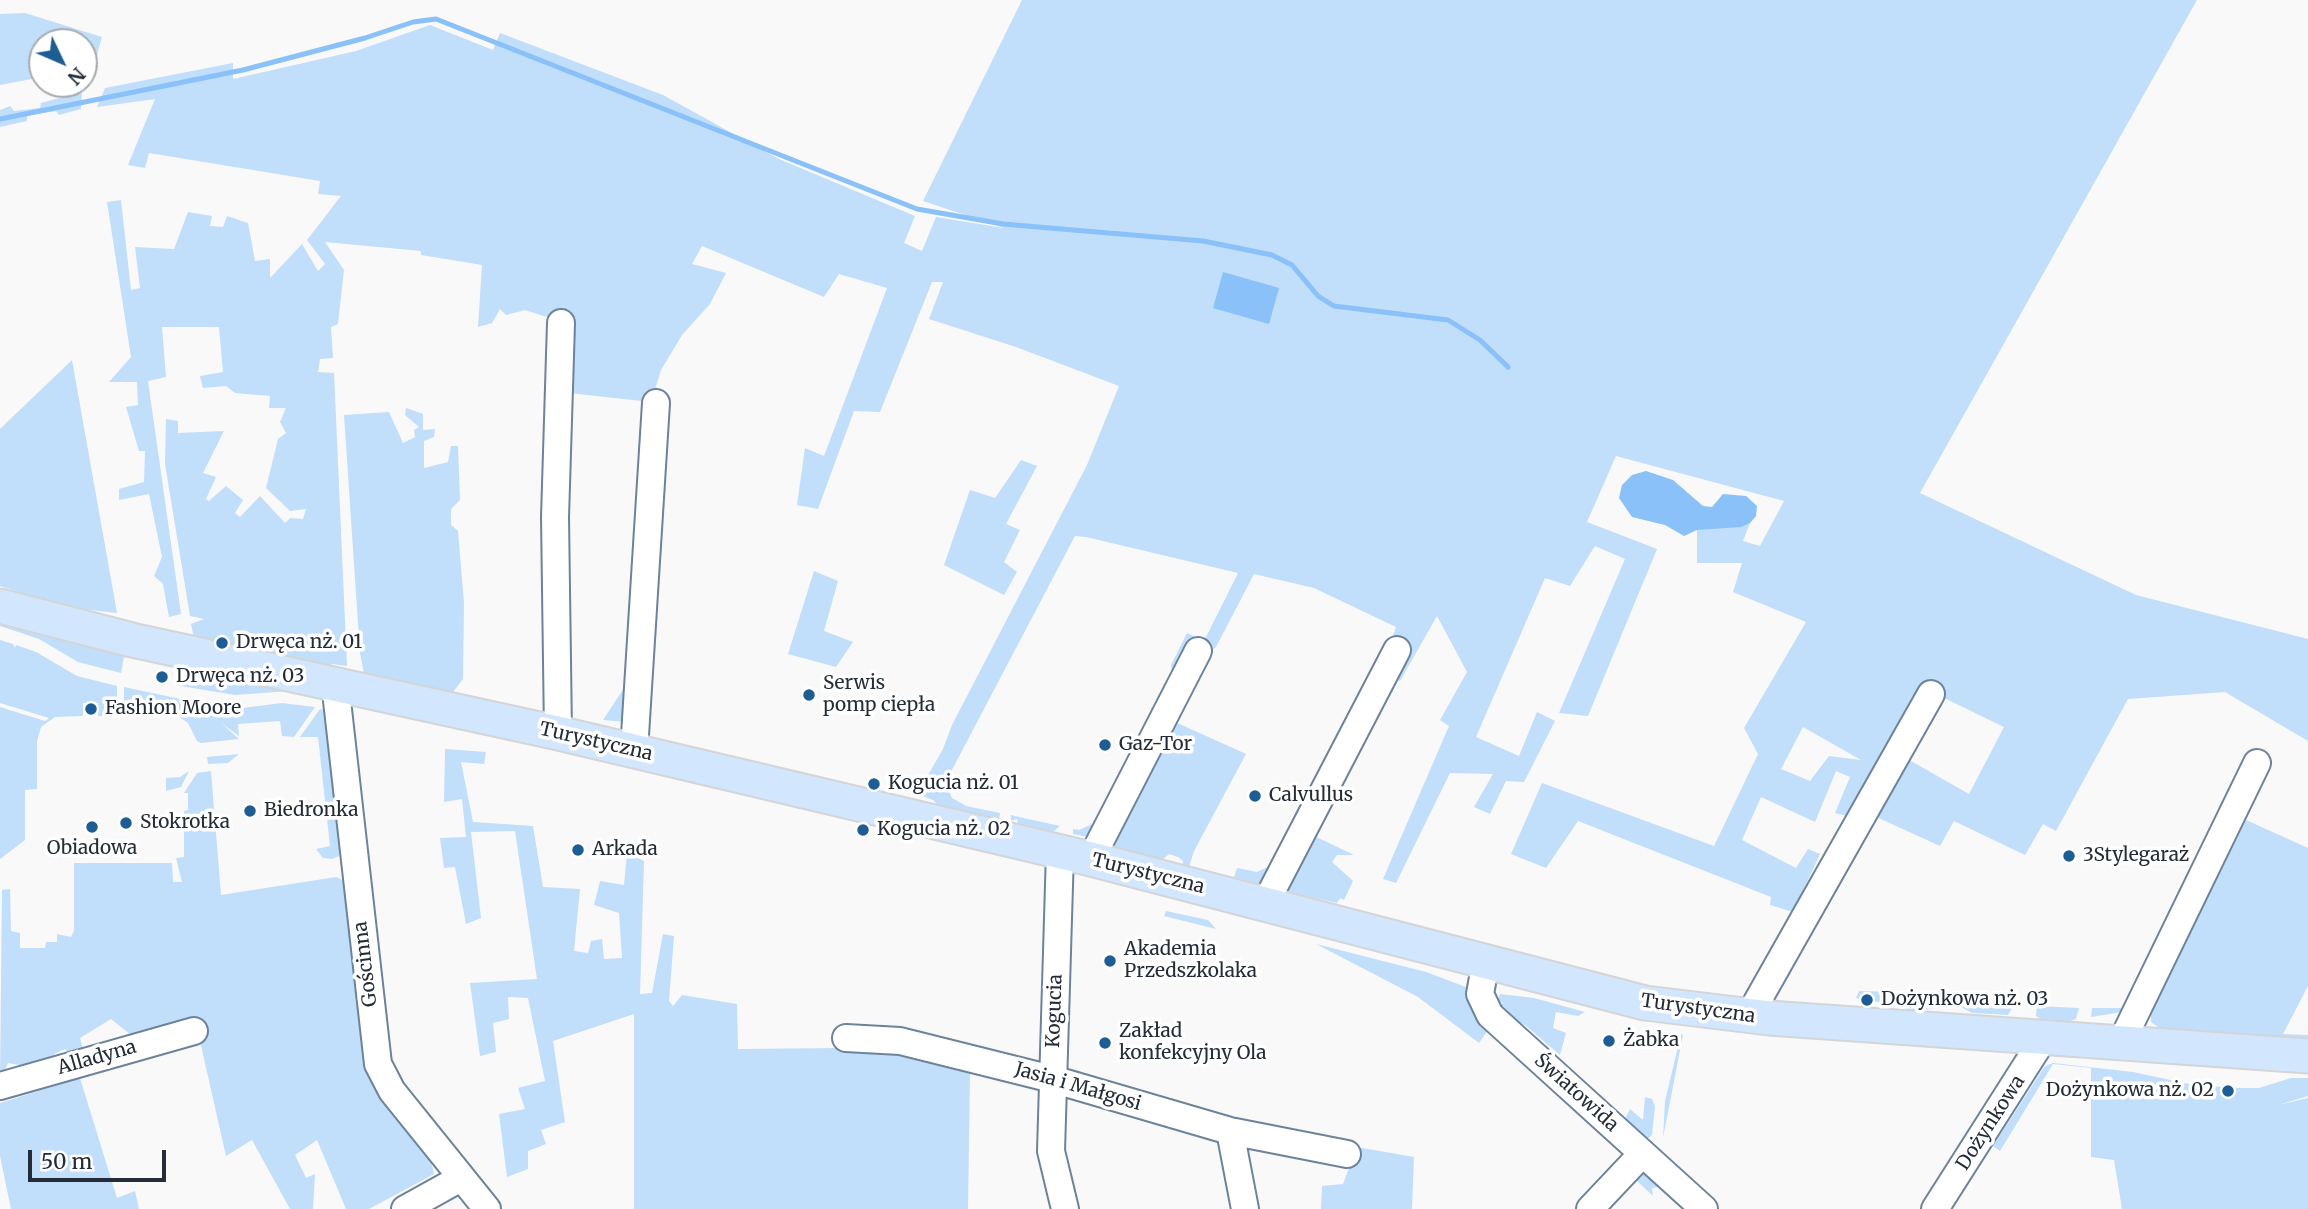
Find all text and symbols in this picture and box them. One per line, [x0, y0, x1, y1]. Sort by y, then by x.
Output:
north arrow [28, 28, 98, 98]
text: N [63, 62, 91, 90]
place label: Drwęca nż. 01 [236, 632, 362, 654]
marker: Drwęca nż. 01 [214, 635, 230, 651]
place label: Drwęca nż. 03 [176, 666, 304, 688]
marker: Drwęca nż. 03 [154, 669, 170, 685]
place label: Serwis pomp ciepła [823, 673, 935, 717]
marker: Serwis pomp ciepła [801, 687, 817, 703]
place label: Fashion Moore [105, 698, 241, 720]
marker: Fashion Moore [83, 701, 99, 717]
street label: Turystyczna [537, 718, 655, 766]
place label: Gaz-Tor [1119, 734, 1192, 756]
marker: Gaz-Tor [1097, 737, 1113, 753]
place label: Kogucia nż. 01 [888, 773, 1019, 795]
marker: Kogucia nż. 01 [866, 776, 882, 792]
place label: Calvullus [1269, 785, 1353, 807]
marker: Calvullus [1247, 788, 1263, 804]
place label: Biedronka [264, 800, 358, 822]
marker: Biedronka [242, 803, 258, 819]
place label: Stokrotka [140, 812, 230, 834]
marker: Stokrotka [118, 815, 134, 831]
marker: Obiadowa [84, 819, 100, 835]
place label: Kogucia nż. 02 [877, 819, 1010, 841]
marker: Kogucia nż. 02 [855, 822, 871, 838]
place label: Obiadowa [47, 838, 137, 860]
place label: Arkada [592, 839, 658, 861]
marker: Arkada [570, 842, 586, 858]
place label: 3Stylegaraż [2083, 845, 2189, 867]
marker: 3Stylegaraż [2061, 848, 2077, 864]
street label: Turystyczna [1089, 849, 1207, 899]
street label: Gościnna [349, 920, 383, 1008]
place label: Akademia Przedszkolaka [1124, 939, 1257, 983]
marker: Akademia Przedszkolaka [1102, 953, 1118, 969]
street label: Kogucia [1042, 974, 1068, 1048]
place label: Dożynkowa nż. 03 [1881, 989, 2048, 1011]
street label: Turystyczna [1639, 990, 1757, 1028]
marker: Dożynkowa nż. 03 [1859, 992, 1875, 1008]
place label: Zakład konfekcyjny Ola [1119, 1021, 1266, 1065]
place label: Żabka [1623, 1030, 1679, 1052]
marker: Żabka [1601, 1033, 1617, 1049]
marker: Zakład konfekcyjny Ola [1097, 1035, 1113, 1051]
street label: Alladyna [55, 1036, 139, 1080]
street label: Światowida [1529, 1049, 1623, 1137]
street label: Jasia i Małgosi [1012, 1058, 1144, 1116]
street label: Dożynkowa [1952, 1071, 2030, 1175]
place label: Dożynkowa nż. 02 [2046, 1080, 2214, 1102]
marker: Dożynkowa nż. 02 [2220, 1083, 2236, 1099]
scale bar [32, 1136, 170, 1180]
text: 50 m [41, 1148, 92, 1175]

